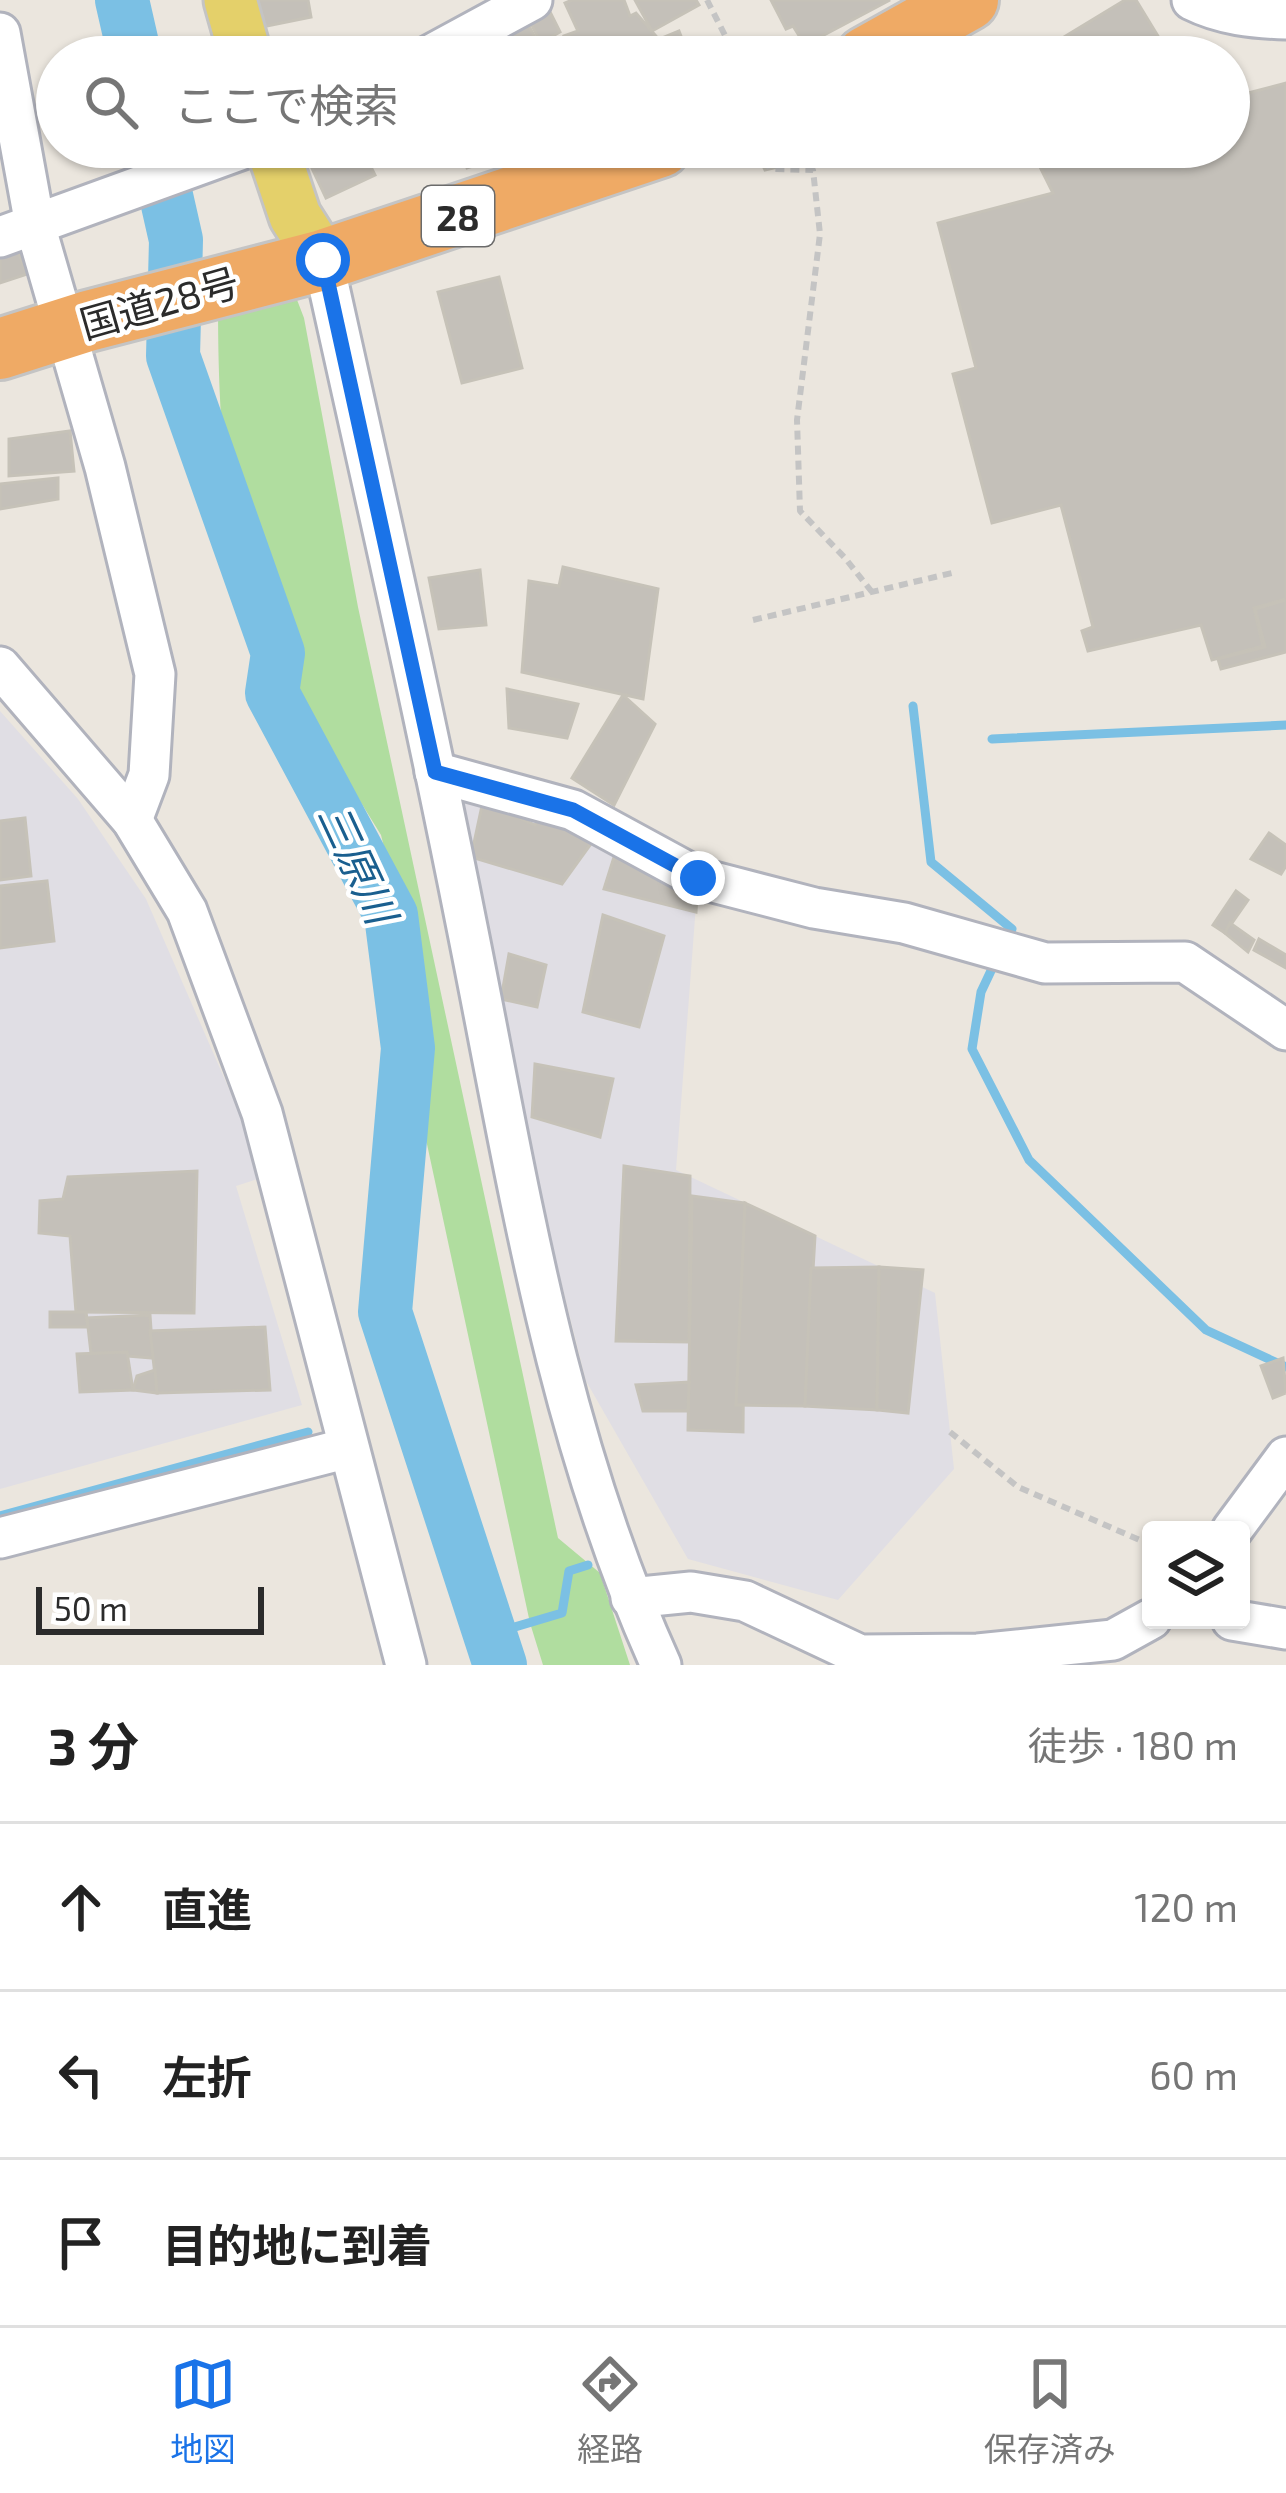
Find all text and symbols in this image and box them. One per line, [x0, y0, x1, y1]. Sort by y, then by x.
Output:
search box [36, 36, 1250, 168]
icon: search [78, 69, 144, 135]
text: ここで検索 [174, 77, 399, 131]
road number: 28 [422, 186, 494, 246]
route start [296, 233, 350, 287]
street label: 国道28号 [74, 257, 244, 347]
water label: 三原川 [310, 795, 410, 934]
route end [671, 851, 725, 905]
map controls [1142, 1521, 1250, 1629]
button: layers [1142, 1521, 1250, 1629]
scale bar [36, 1581, 264, 1634]
text: 50 m [54, 1588, 128, 1628]
text: 3 分 [48, 1714, 139, 1775]
text: 徒歩 · 180 m [1028, 1721, 1238, 1768]
icon: ahead [48, 1874, 114, 1940]
text: 直進 [162, 1881, 252, 1935]
text: 120 m [1134, 1883, 1238, 1930]
icon: left [48, 2042, 114, 2108]
text: 左折 [162, 2049, 252, 2103]
text: 60 m [1149, 2051, 1238, 2098]
icon: arrive [48, 2210, 114, 2276]
text: 目的地に到着 [162, 2217, 432, 2271]
tab: 地図 [170, 2351, 236, 2471]
tab: 経路 [577, 2351, 643, 2471]
tab: 保存済み [984, 2351, 1116, 2471]

